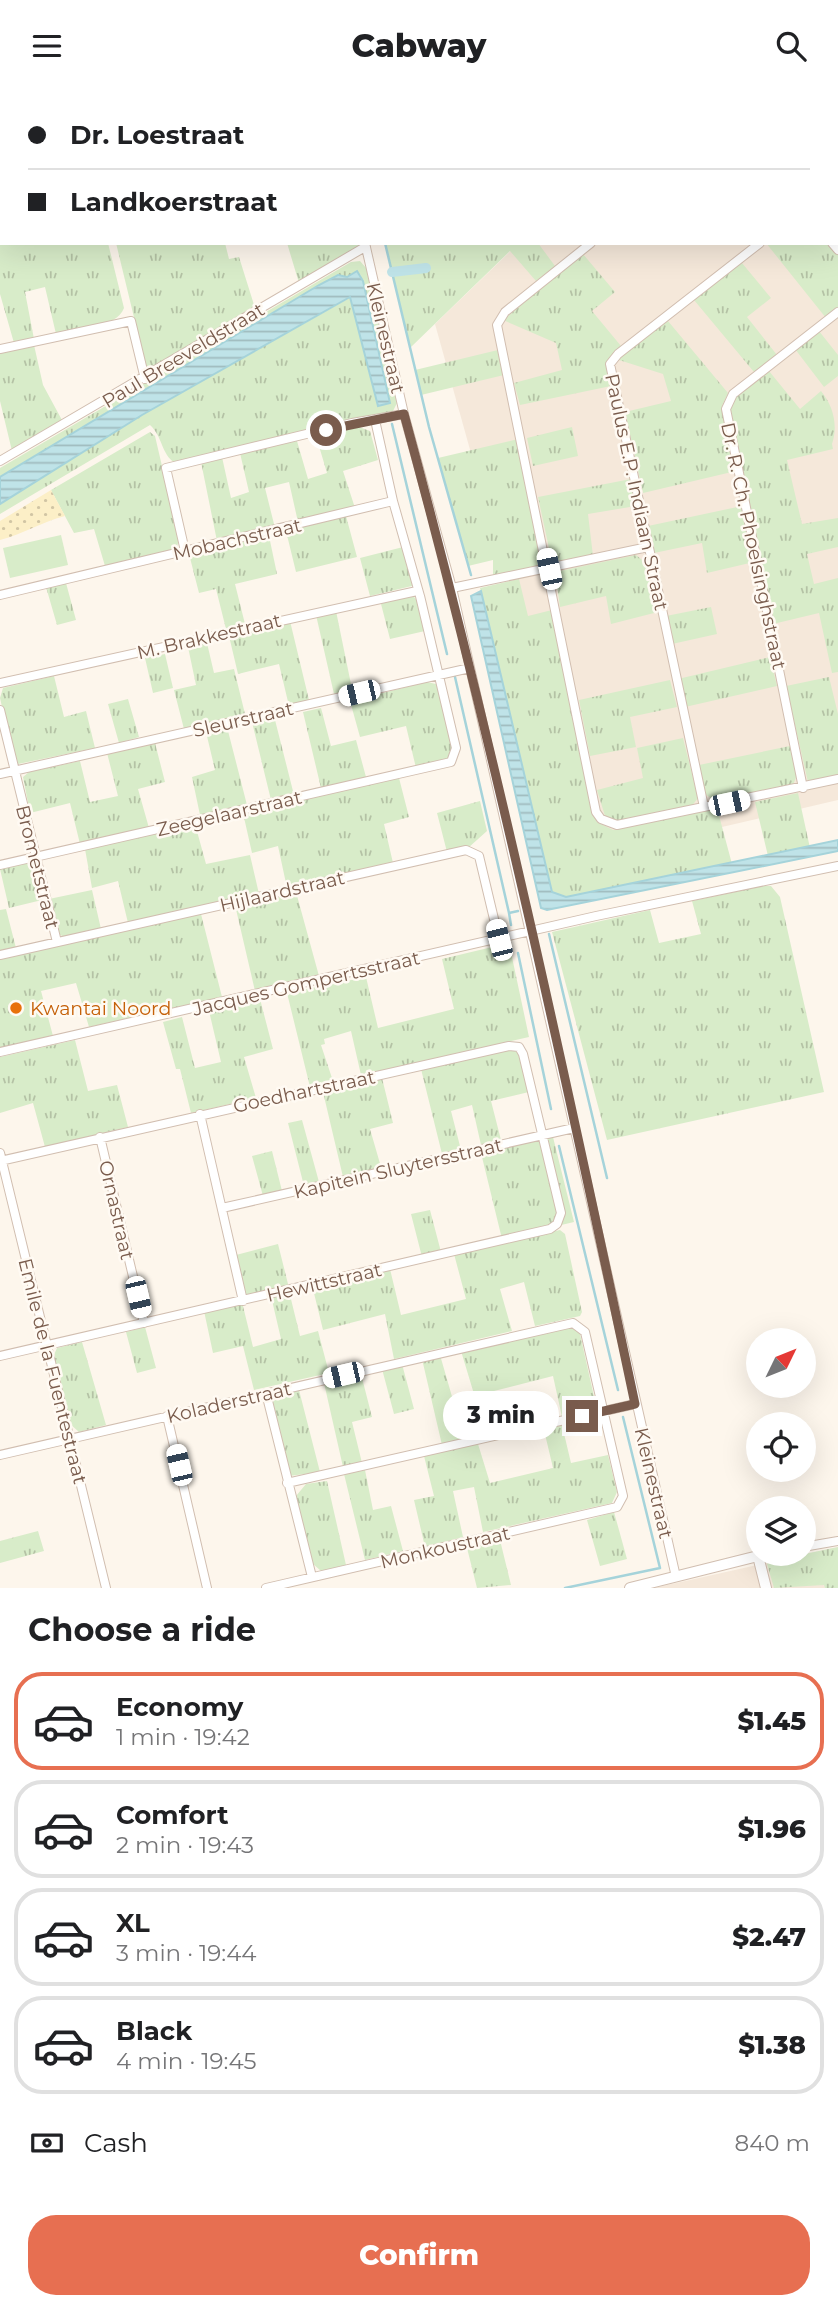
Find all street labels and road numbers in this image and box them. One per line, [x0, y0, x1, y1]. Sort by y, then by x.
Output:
street label: Kleinestraat [362, 280, 410, 396]
street label: Paul Breeveldstraat [98, 298, 269, 413]
street label: Paulus E.P. Indiaan Straat [600, 372, 673, 613]
street label: Dr. R. Ch. Phoelsinghstraat [716, 420, 791, 672]
street label: Mobachstraat [170, 513, 304, 565]
street label: M. Brakkestraat [135, 609, 284, 664]
street label: Sleurstraat [191, 697, 296, 742]
street label: Zeegelaarstraat [154, 786, 304, 841]
street label: Brometstraat [11, 803, 64, 932]
street label: Hijlaardstraat [217, 866, 347, 917]
street label: Jacques Gompertsstraat [189, 946, 422, 1021]
street label: Goedhartstraat [231, 1065, 377, 1118]
street label: Kapitein Sluytersstraat [291, 1133, 505, 1204]
street label: Ornastraat [94, 1158, 139, 1262]
street label: Emile de la Fuentestraat [13, 1256, 92, 1487]
street label: Hewittstraat [264, 1258, 384, 1307]
street label: Koladerstraat [165, 1377, 294, 1428]
street label: Kleinestraat [630, 1425, 678, 1541]
street label: Monkoustraat [378, 1521, 513, 1574]

